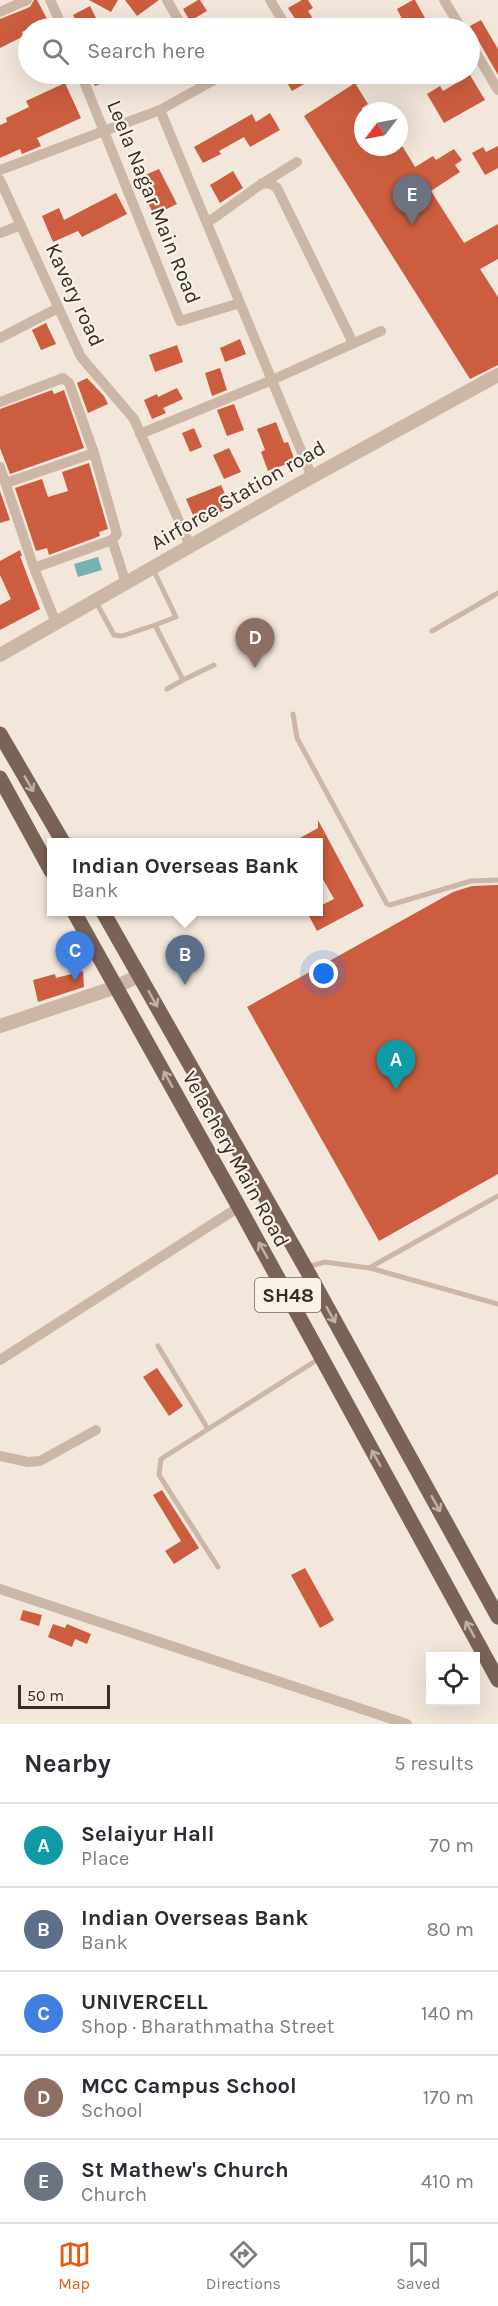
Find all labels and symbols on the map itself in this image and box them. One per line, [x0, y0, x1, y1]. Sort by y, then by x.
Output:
street label: Leela Nagar Main Road [102, 97, 206, 307]
north arrow [354, 102, 408, 156]
pin: E [392, 176, 432, 225]
street label: Kavery road [41, 240, 109, 350]
street label: Airforce Station road [147, 435, 329, 555]
pin: D [236, 618, 274, 668]
one-way arrow [24, 775, 36, 792]
pin: C [56, 932, 94, 981]
pin: B [166, 936, 204, 985]
your location [309, 959, 338, 988]
one-way arrow [148, 990, 160, 1007]
pin: A [376, 1040, 416, 1090]
street label: Velachery Main Road [178, 1067, 294, 1251]
one-way arrow [162, 1071, 174, 1088]
one-way arrow [257, 1241, 268, 1259]
road number: SH48 [255, 1278, 321, 1312]
one-way arrow [325, 1306, 337, 1323]
one-way arrow [370, 1449, 381, 1467]
one-way arrow [430, 1495, 442, 1512]
one-way arrow [464, 1620, 475, 1638]
scale bar [18, 1682, 110, 1710]

